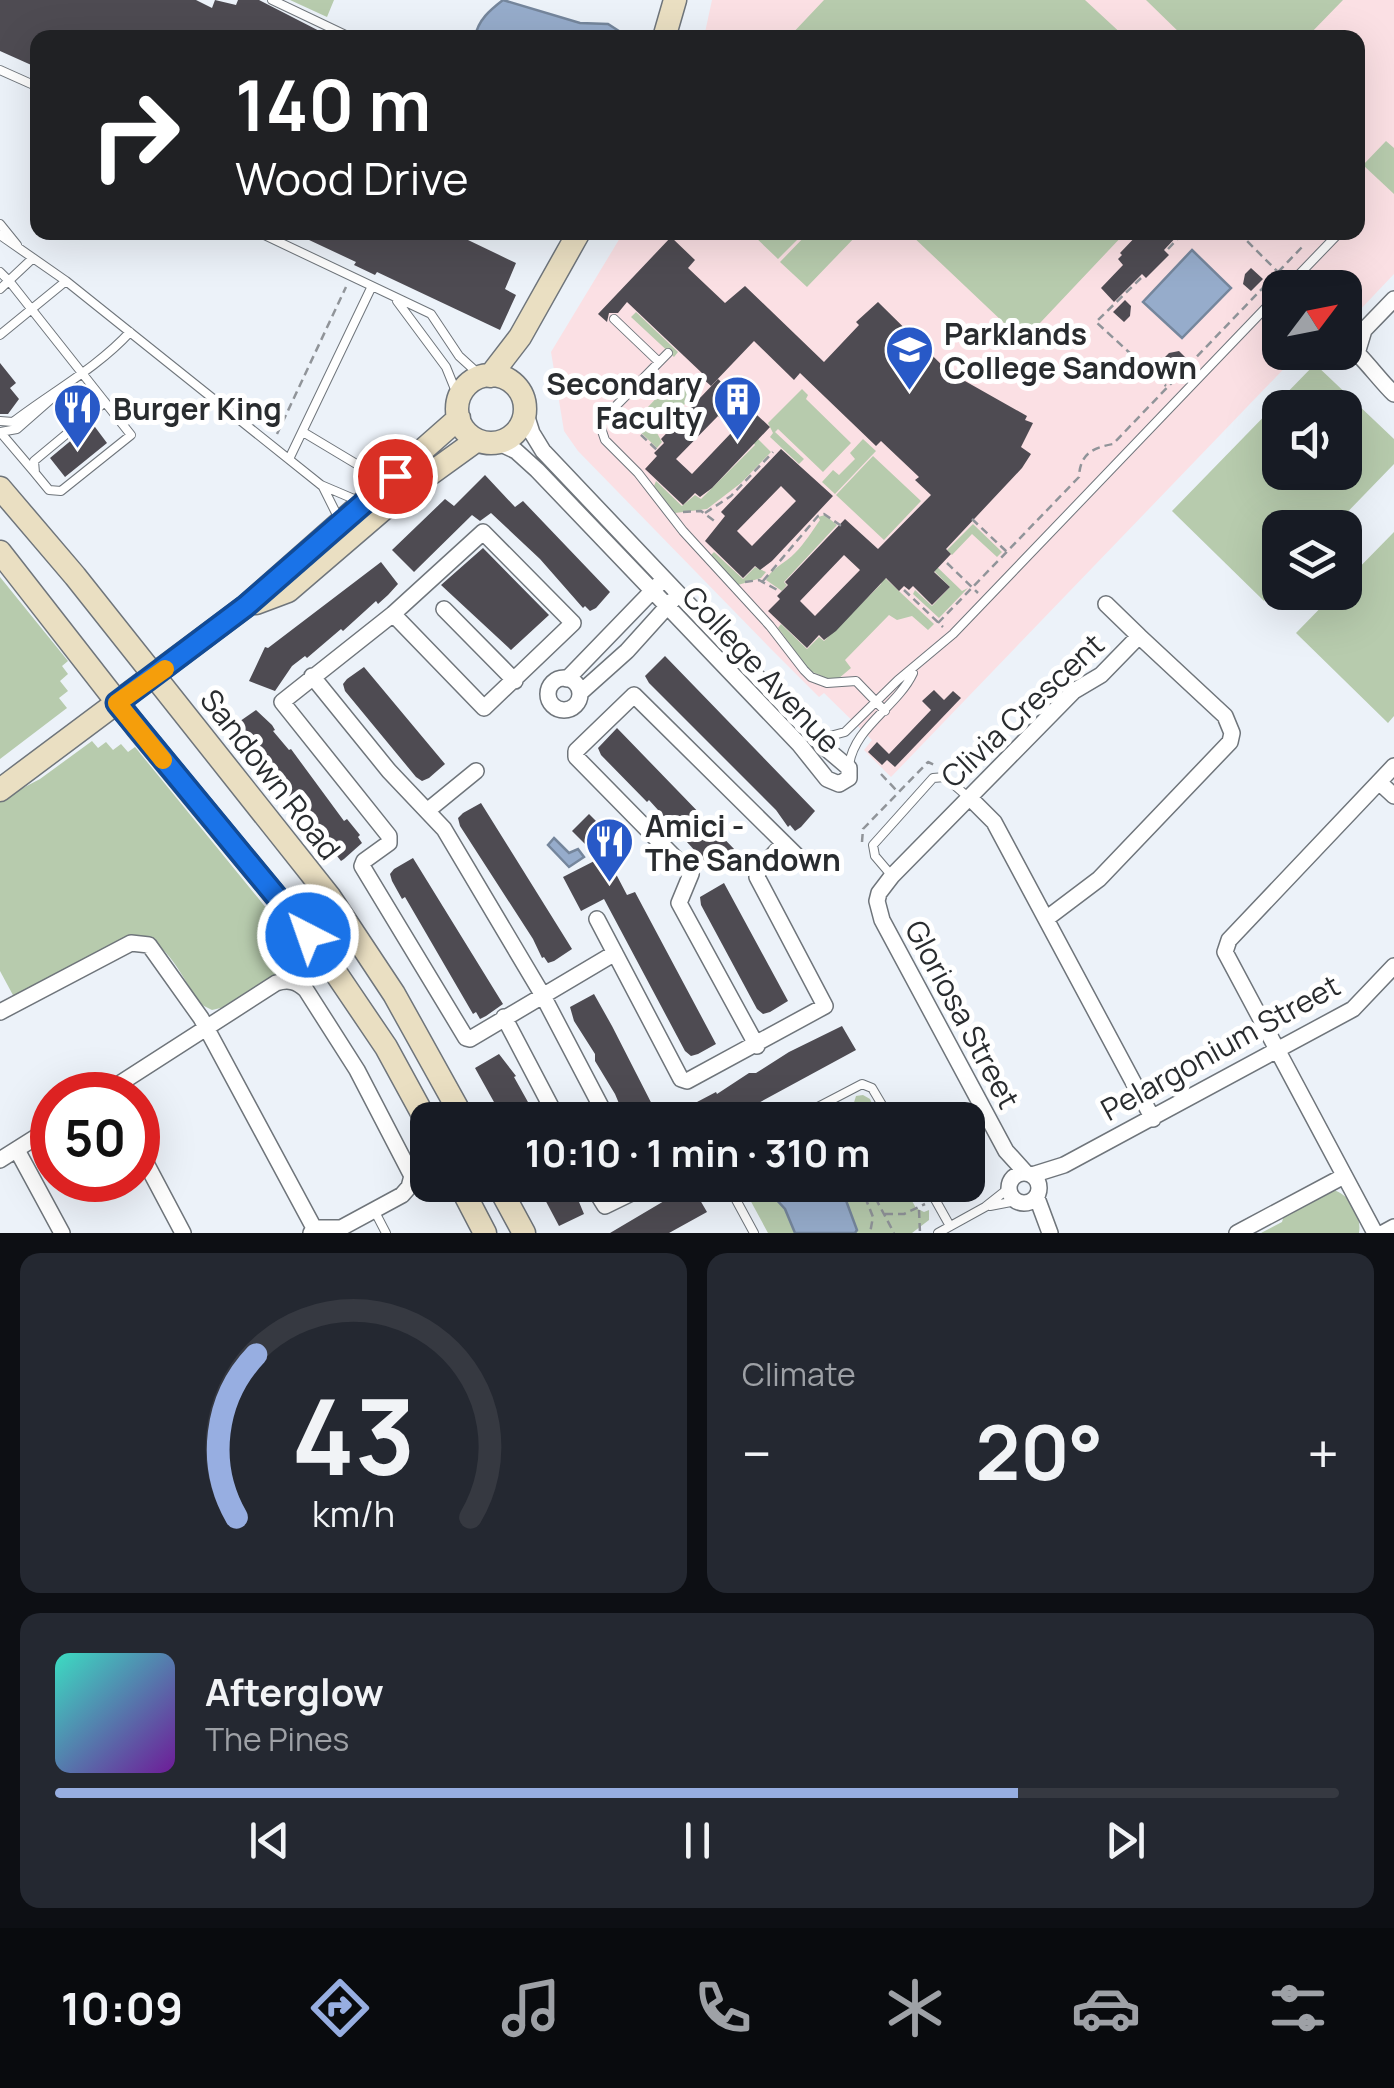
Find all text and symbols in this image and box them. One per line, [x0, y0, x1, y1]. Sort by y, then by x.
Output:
text: 140 m [235, 56, 431, 152]
icon: right [70, 70, 200, 200]
text: Wood Drive [235, 147, 469, 209]
north arrow [1262, 270, 1362, 370]
map controls [1262, 270, 1362, 610]
place label: Parklands College Sandown [944, 313, 1197, 388]
school or university icon: Parklands College Sandown [883, 324, 935, 392]
place label: Secondary Faculty [546, 363, 702, 438]
building icon: Secondary Faculty [711, 374, 763, 442]
restaurant icon: Burger King [52, 382, 104, 450]
place label: Burger King [113, 388, 282, 429]
button: sound [1262, 390, 1362, 490]
pin [353, 434, 438, 519]
icon: arrive [368, 449, 423, 504]
button: layers [1262, 510, 1362, 610]
street label: College Avenue [674, 576, 850, 762]
street label: Clivia Crescent [932, 624, 1112, 796]
street label: Sandown Road [192, 680, 350, 868]
place label: Amici - The Sandown [645, 805, 841, 880]
restaurant icon: Amici - The Sandown [584, 816, 636, 884]
position arrow [256, 883, 360, 987]
street label: Gloriosa Street [896, 913, 1030, 1115]
street label: Pelargonium Street [1093, 964, 1347, 1130]
speed limit sign: 50 [30, 1072, 160, 1202]
text: 10:10 · 1 min · 310 m [525, 1126, 870, 1178]
text: Climate [742, 1352, 856, 1396]
text: 43 [292, 1364, 415, 1506]
text: 20° [976, 1400, 1103, 1503]
text: − [742, 1415, 772, 1491]
text: + [1307, 1415, 1339, 1491]
text: km/h [312, 1489, 395, 1538]
text: Afterglow [205, 1665, 384, 1717]
text: The Pines [205, 1717, 349, 1761]
icon: previous [242, 1813, 297, 1868]
icon: pause [670, 1813, 725, 1868]
icon: next [1098, 1813, 1153, 1868]
icon: directions [305, 1973, 375, 2043]
icon: music [496, 1973, 566, 2043]
icon: phone [688, 1973, 758, 2043]
icon: climate [880, 1973, 950, 2043]
icon: car [1071, 1973, 1141, 2043]
icon: filters [1263, 1973, 1333, 2043]
text: 10:09 [61, 1977, 183, 2039]

